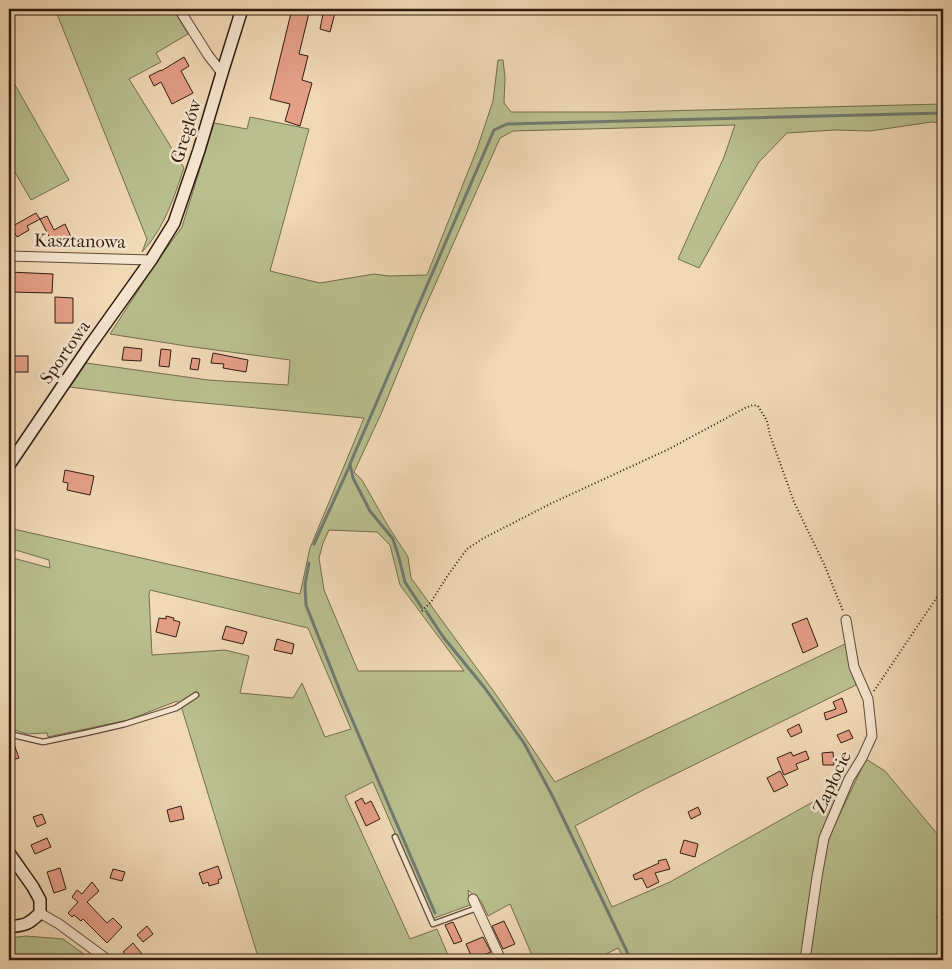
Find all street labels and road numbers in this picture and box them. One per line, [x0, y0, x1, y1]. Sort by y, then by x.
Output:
street label: Greglów [167, 96, 206, 166]
street label: Kasztanowa [34, 230, 127, 253]
street label: Sportowa [36, 316, 95, 388]
street label: Zapłocie [809, 748, 856, 817]

